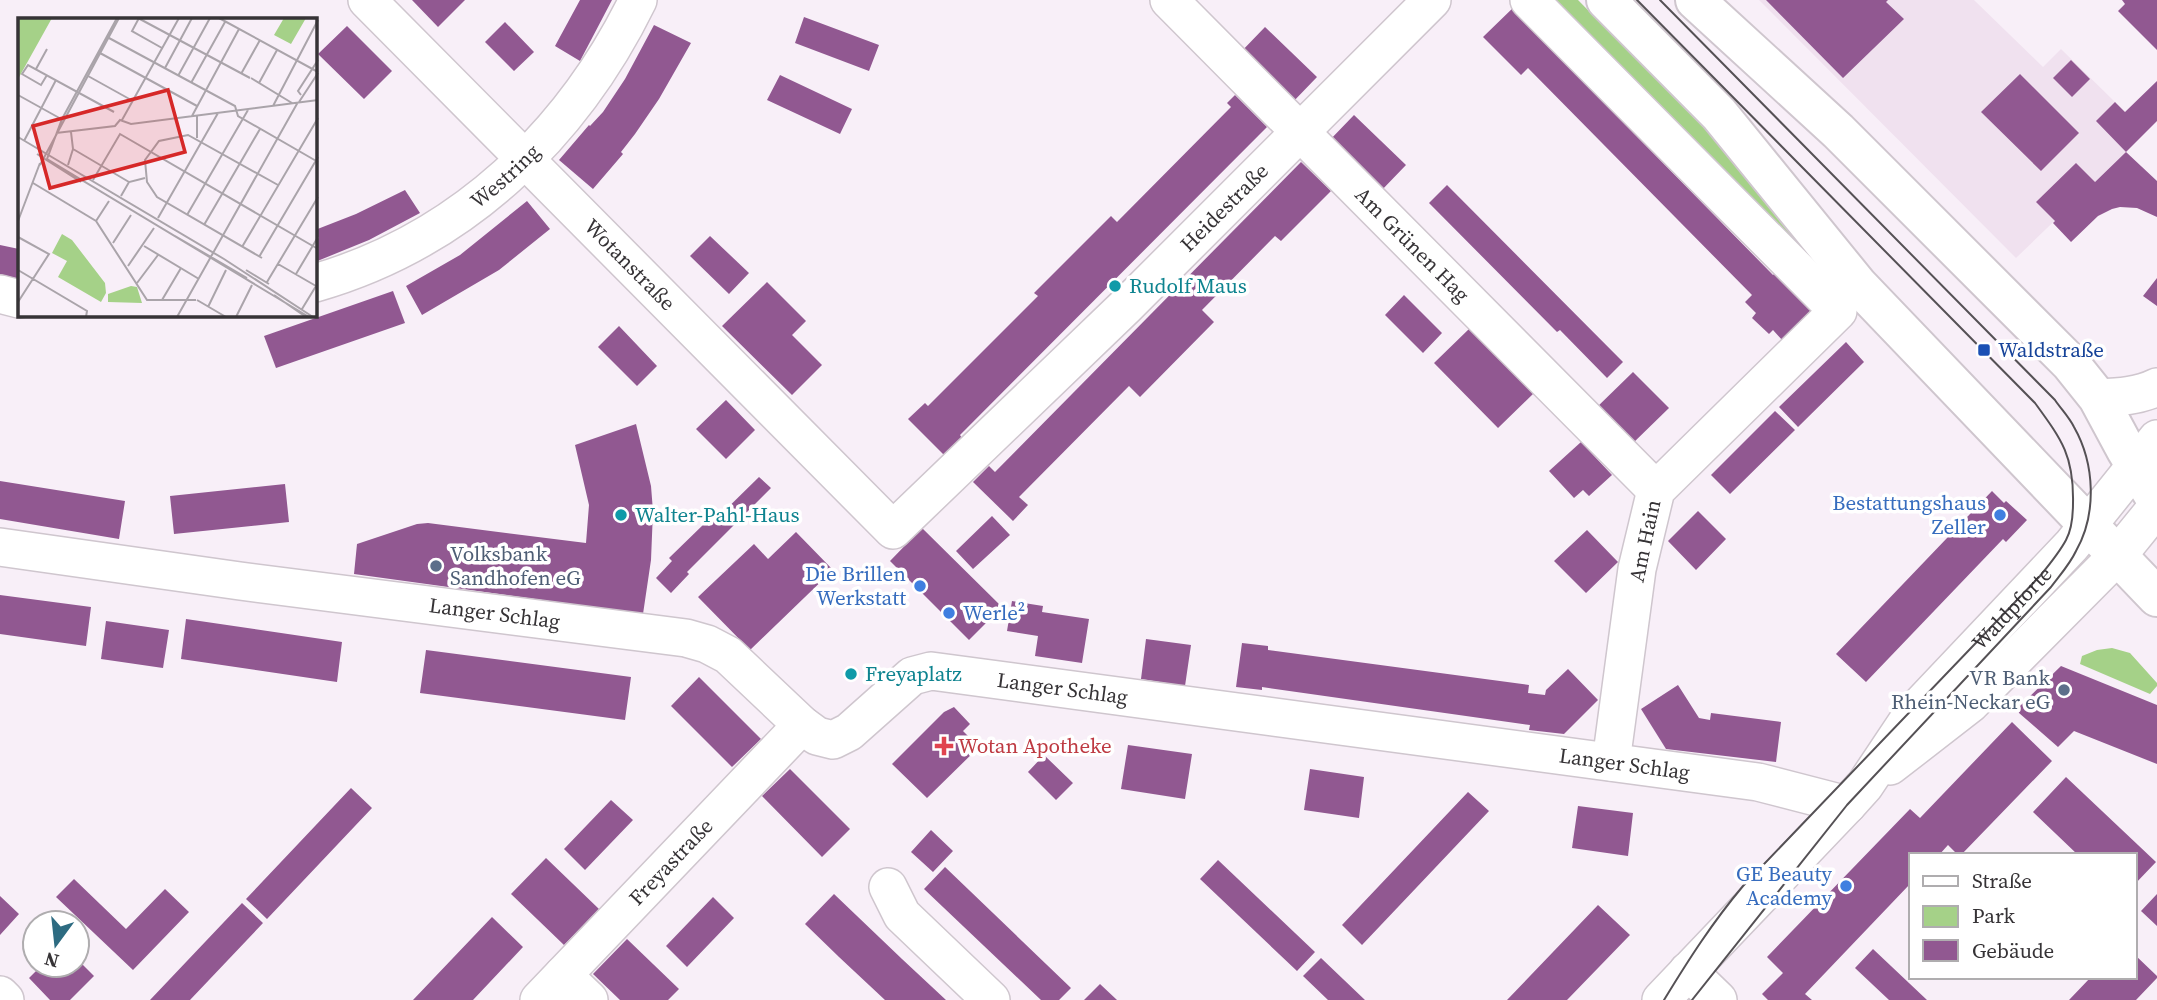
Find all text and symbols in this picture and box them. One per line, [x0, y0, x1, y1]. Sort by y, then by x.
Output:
inset map [18, 18, 317, 317]
street label: Westring [464, 137, 546, 215]
street label: Heidestraße [1173, 157, 1275, 258]
street label: Am Grünen Hag [1349, 180, 1476, 309]
street label: Wotanstraße [578, 212, 682, 317]
place label: Rudolf Maus [1129, 271, 1247, 300]
marker: Rudolf Maus [1107, 278, 1123, 294]
place label: Waldstraße [1998, 335, 2104, 364]
marker: Waldstraße [1976, 342, 1992, 358]
place label: Bestattungshaus Zeller [1832, 488, 1986, 541]
street label: Am Hain [1622, 497, 1667, 585]
place label: Walter-Pahl-Haus [635, 500, 800, 529]
marker: Walter-Pahl-Haus [613, 507, 629, 523]
marker: Bestattungshaus Zeller [1992, 507, 2008, 523]
place label: Volksbank Sandhofen eG [450, 539, 581, 592]
marker: Volksbank Sandhofen eG [428, 558, 444, 574]
place label: Die Brillen Werkstatt [805, 559, 906, 612]
street label: Waldpforte [1965, 560, 2058, 656]
marker: Die Brillen Werkstatt [912, 578, 928, 594]
street label: Langer Schlag [427, 590, 562, 636]
place label: Werle² [963, 598, 1025, 627]
marker: Werle² [941, 605, 957, 621]
place label: Freyaplatz [865, 659, 962, 688]
place label: VR Bank Rhein-Neckar eG [1891, 663, 2051, 716]
street label: Langer Schlag [995, 665, 1130, 711]
marker: Freyaplatz [843, 666, 859, 682]
marker: VR Bank Rhein-Neckar eG [2056, 682, 2072, 698]
place label: Wotan Apotheke [958, 731, 1112, 760]
marker: Wotan Apotheke [936, 738, 952, 754]
street label: Langer Schlag [1557, 740, 1692, 787]
street label: Freyastraße [622, 812, 719, 912]
legend [1909, 853, 2136, 979]
place label: GE Beauty Academy [1736, 859, 1832, 912]
text: Straße [1972, 866, 2032, 895]
marker: GE Beauty Academy [1838, 878, 1854, 894]
text: Park [1972, 901, 2016, 930]
north arrow [21, 909, 91, 979]
text: Gebäude [1972, 936, 2054, 965]
text: N [41, 946, 62, 975]

